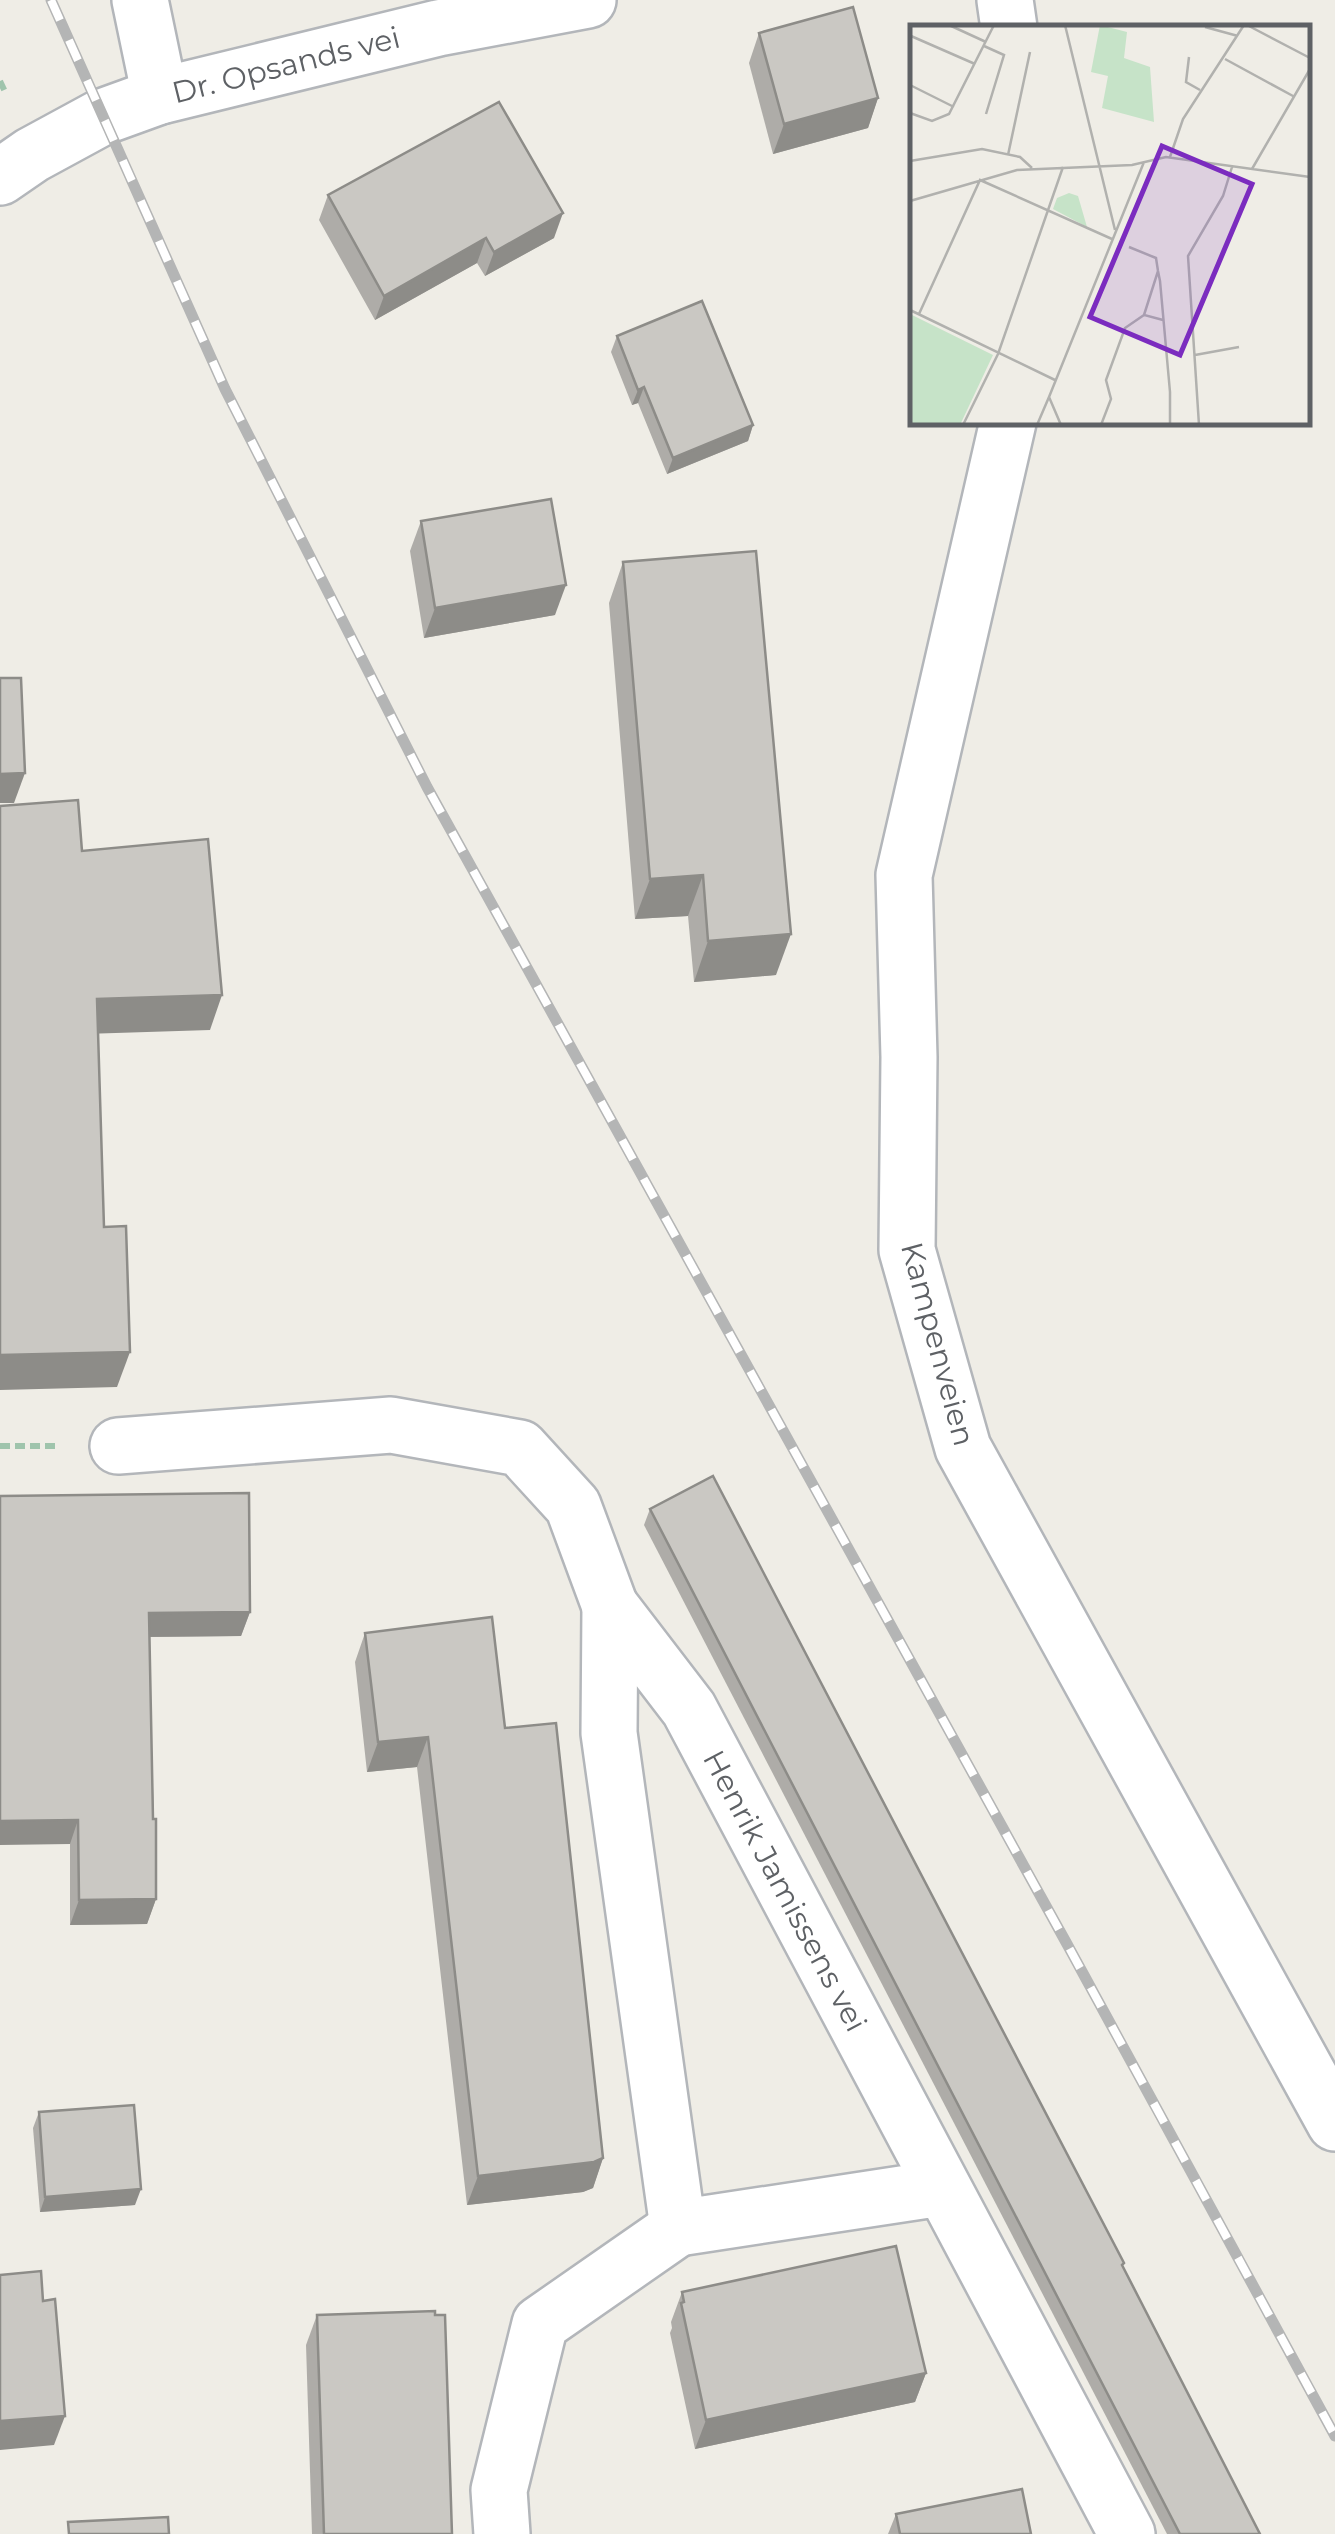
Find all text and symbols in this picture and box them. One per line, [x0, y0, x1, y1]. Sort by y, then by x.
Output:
street label: Dr. Opsands vei [168, 19, 404, 111]
inset map [910, 25, 1310, 425]
street label: Kampenveien [893, 1238, 983, 1450]
street label: Henrik Jamissens vei [695, 1744, 875, 2038]

